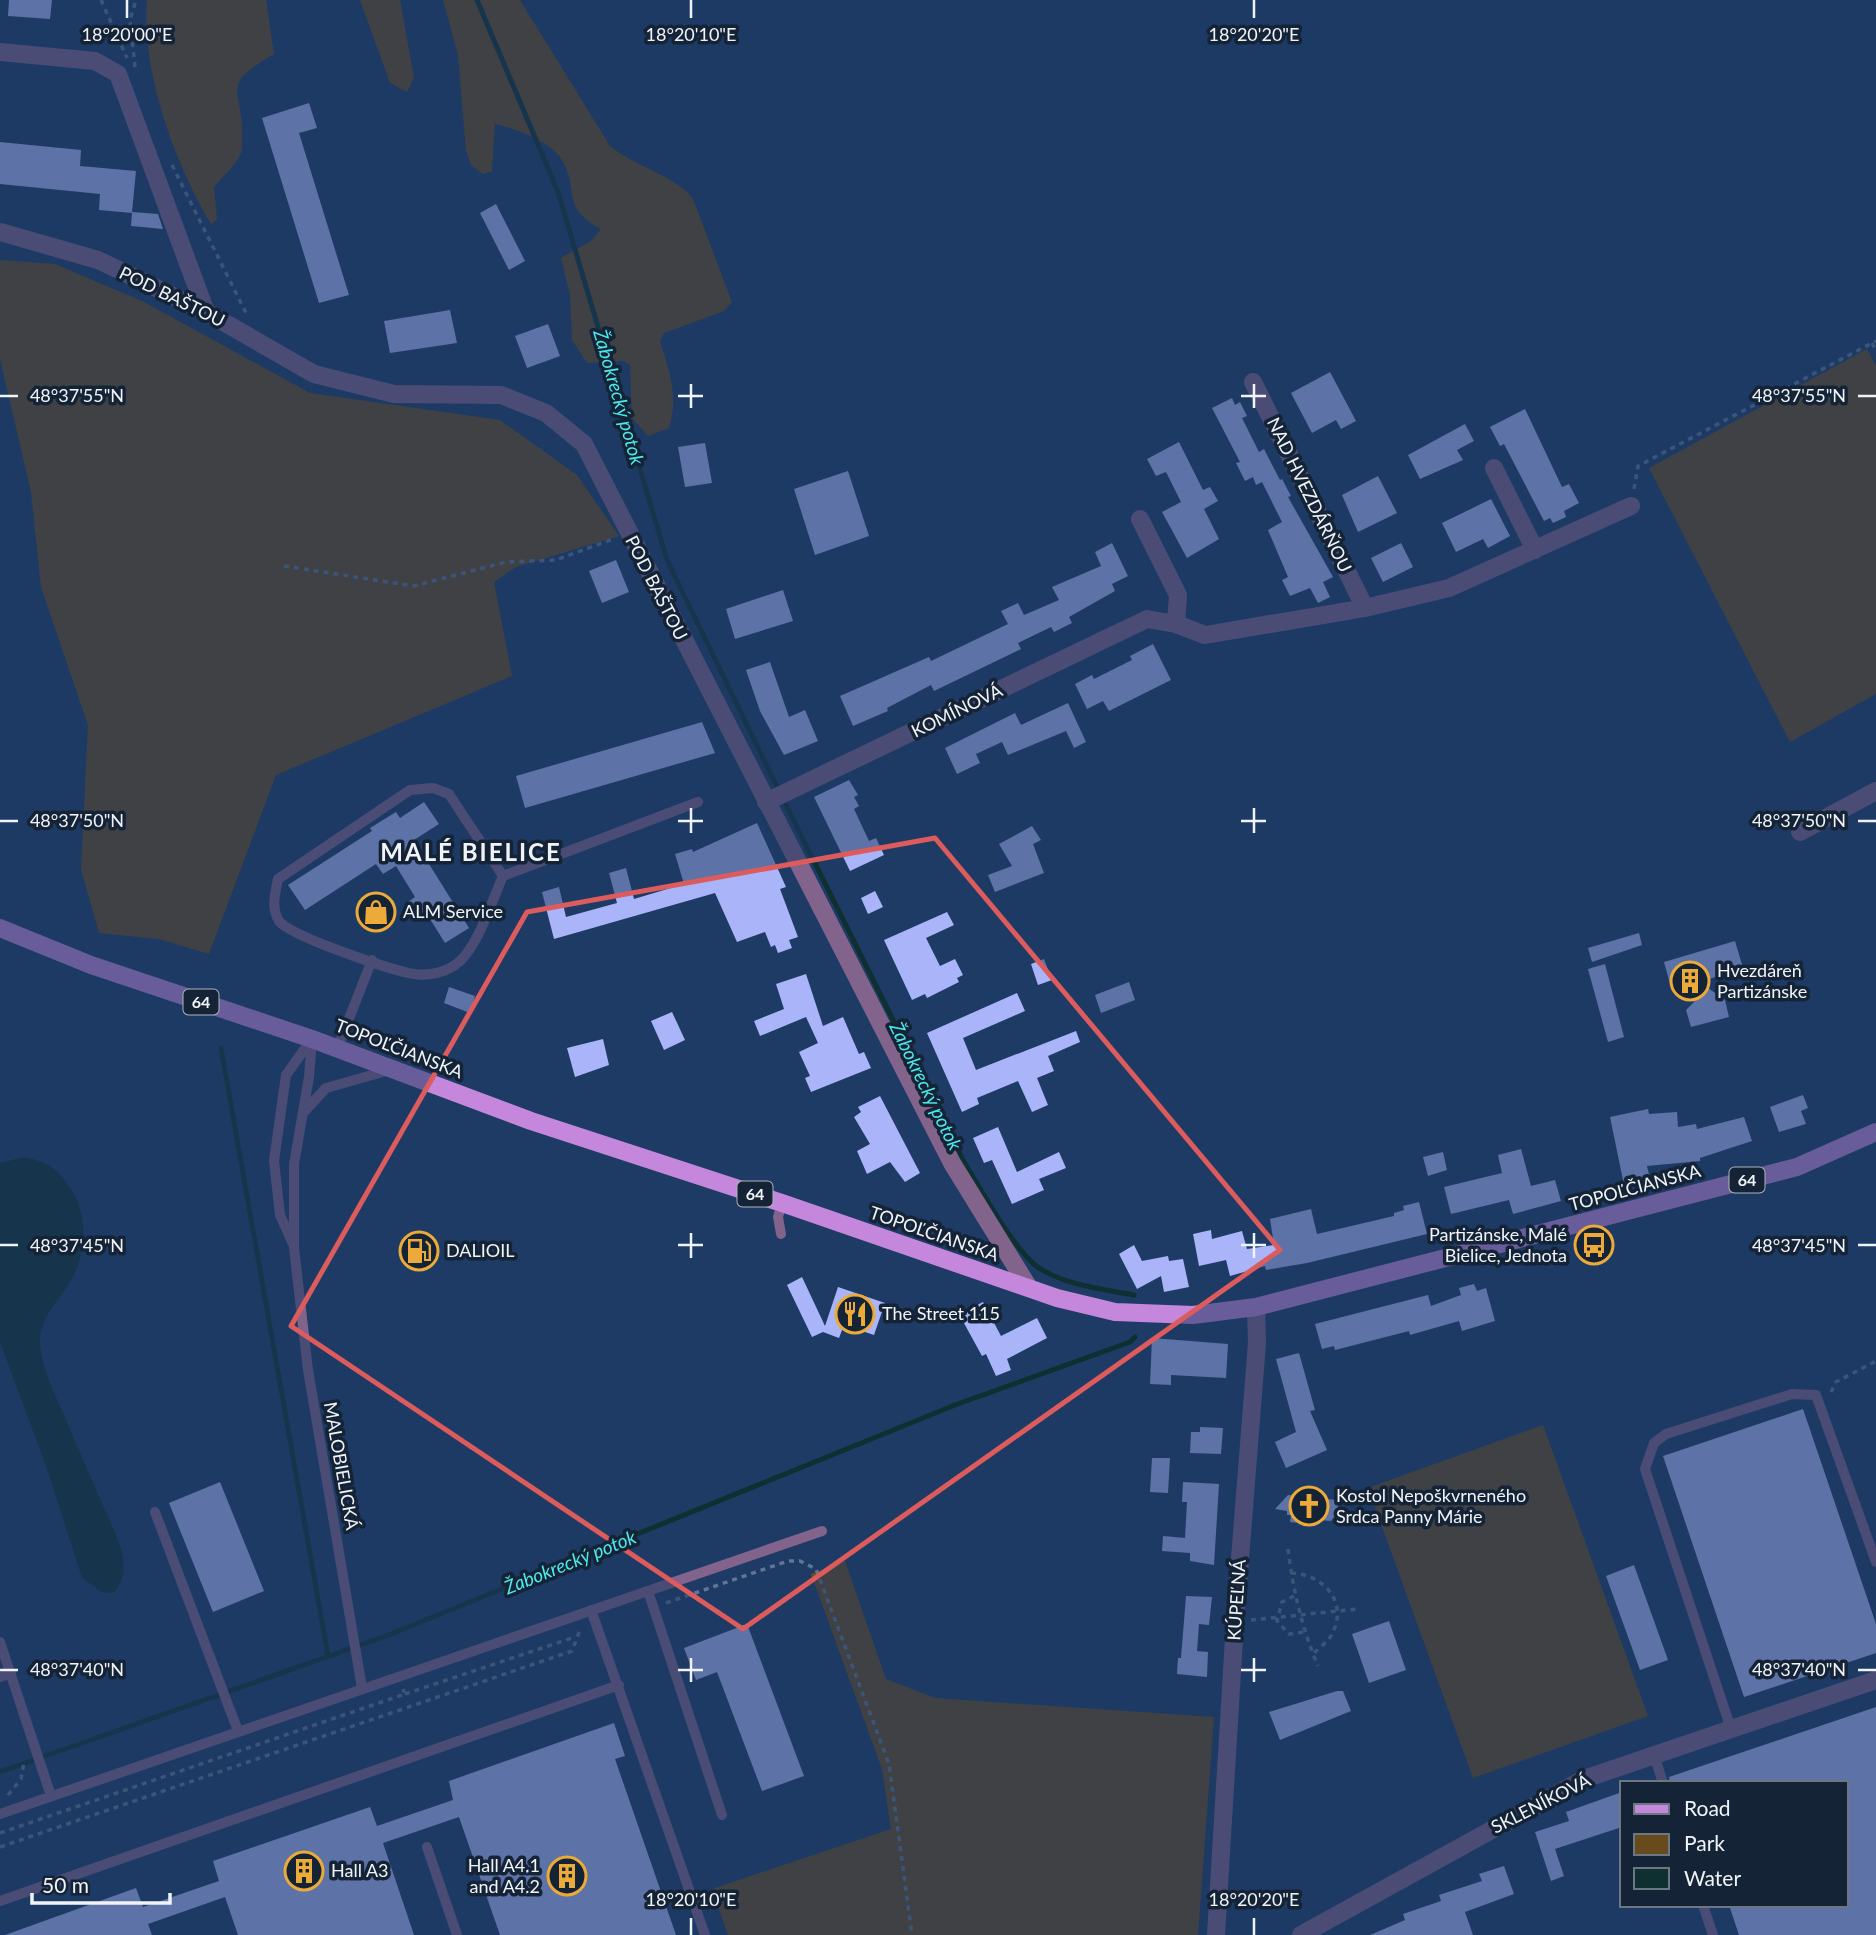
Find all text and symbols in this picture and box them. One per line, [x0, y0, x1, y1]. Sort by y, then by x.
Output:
text: 18°20'00"E [82, 23, 172, 45]
text: 18°20'10"E [646, 23, 736, 45]
text: 18°20'20"E [1209, 23, 1299, 45]
street label: POD BAŠTOU [116, 261, 229, 331]
water label: Žabokrecký potok [589, 325, 650, 468]
text: 48°37'55"N [30, 384, 124, 406]
text: 48°37'55"N [1752, 384, 1846, 406]
street label: NAD HVEZDÁRŇOU [1263, 414, 1357, 576]
street label: POD BAŠTOU [621, 531, 693, 644]
street label: KOMÍNOVÁ [907, 678, 1006, 742]
text: 48°37'50"N [30, 809, 124, 831]
text: 48°37'50"N [1752, 809, 1846, 831]
district label: MALÉ BIELICE [380, 837, 562, 866]
shop icon: ALM Service [355, 891, 397, 933]
place label: ALM Service [403, 900, 503, 922]
place label: Hvezdáreň Partizánske [1717, 959, 1807, 1002]
building icon: Hvezdáreň Partizánske [1669, 960, 1711, 1002]
road number: 64 [184, 990, 218, 1014]
street label: TOPOĽČIANSKA [332, 1014, 467, 1083]
water label: Žabokrecký potok [885, 1017, 968, 1155]
street label: TOPOĽČIANSKA [1567, 1159, 1704, 1215]
road number: 64 [1730, 1168, 1764, 1192]
road number: 64 [738, 1182, 772, 1206]
street label: TOPOĽČIANSKA [867, 1201, 1003, 1266]
place label: Partizánske, Malé Bielice, Jednota [1429, 1223, 1567, 1266]
bus stop icon: Partizánske, Malé Bielice, Jednota [1573, 1224, 1615, 1266]
fuel station icon: DALIOIL [398, 1230, 440, 1272]
text: 48°37'45"N [30, 1234, 124, 1256]
text: 48°37'45"N [1752, 1234, 1846, 1256]
place label: DALIOIL [446, 1239, 515, 1261]
restaurant icon: The Street 115 [834, 1293, 876, 1335]
place label: The Street 115 [882, 1302, 1000, 1324]
street label: MALOBIELICKÁ [320, 1400, 364, 1532]
place label: Kostol Nepoškvrneného Srdca Panny Márie [1336, 1484, 1526, 1527]
church icon: Kostol Nepoškvrneného Srdca Panny Márie [1288, 1485, 1330, 1527]
water label: Žabokrecký potok [500, 1524, 640, 1599]
street label: KÚPEĽNÁ [1222, 1558, 1250, 1641]
text: 48°37'40"N [30, 1658, 124, 1680]
text: 48°37'40"N [1752, 1658, 1846, 1680]
street label: SKLENÍKOVÁ [1487, 1768, 1595, 1838]
legend [1620, 1781, 1848, 1907]
text: Road [1684, 1795, 1731, 1820]
text: Park [1684, 1830, 1725, 1855]
building icon: Hall A3 [283, 1850, 325, 1892]
place label: Hall A4.1 and A4.2 [468, 1854, 540, 1897]
building icon: Hall A4.1 and A4.2 [546, 1855, 588, 1897]
place label: Hall A3 [331, 1859, 389, 1881]
scale bar [32, 1862, 170, 1906]
text: Water [1684, 1865, 1741, 1890]
text: 50 m [42, 1872, 89, 1897]
text: 18°20'10"E [646, 1888, 736, 1910]
text: 18°20'20"E [1209, 1888, 1299, 1910]

